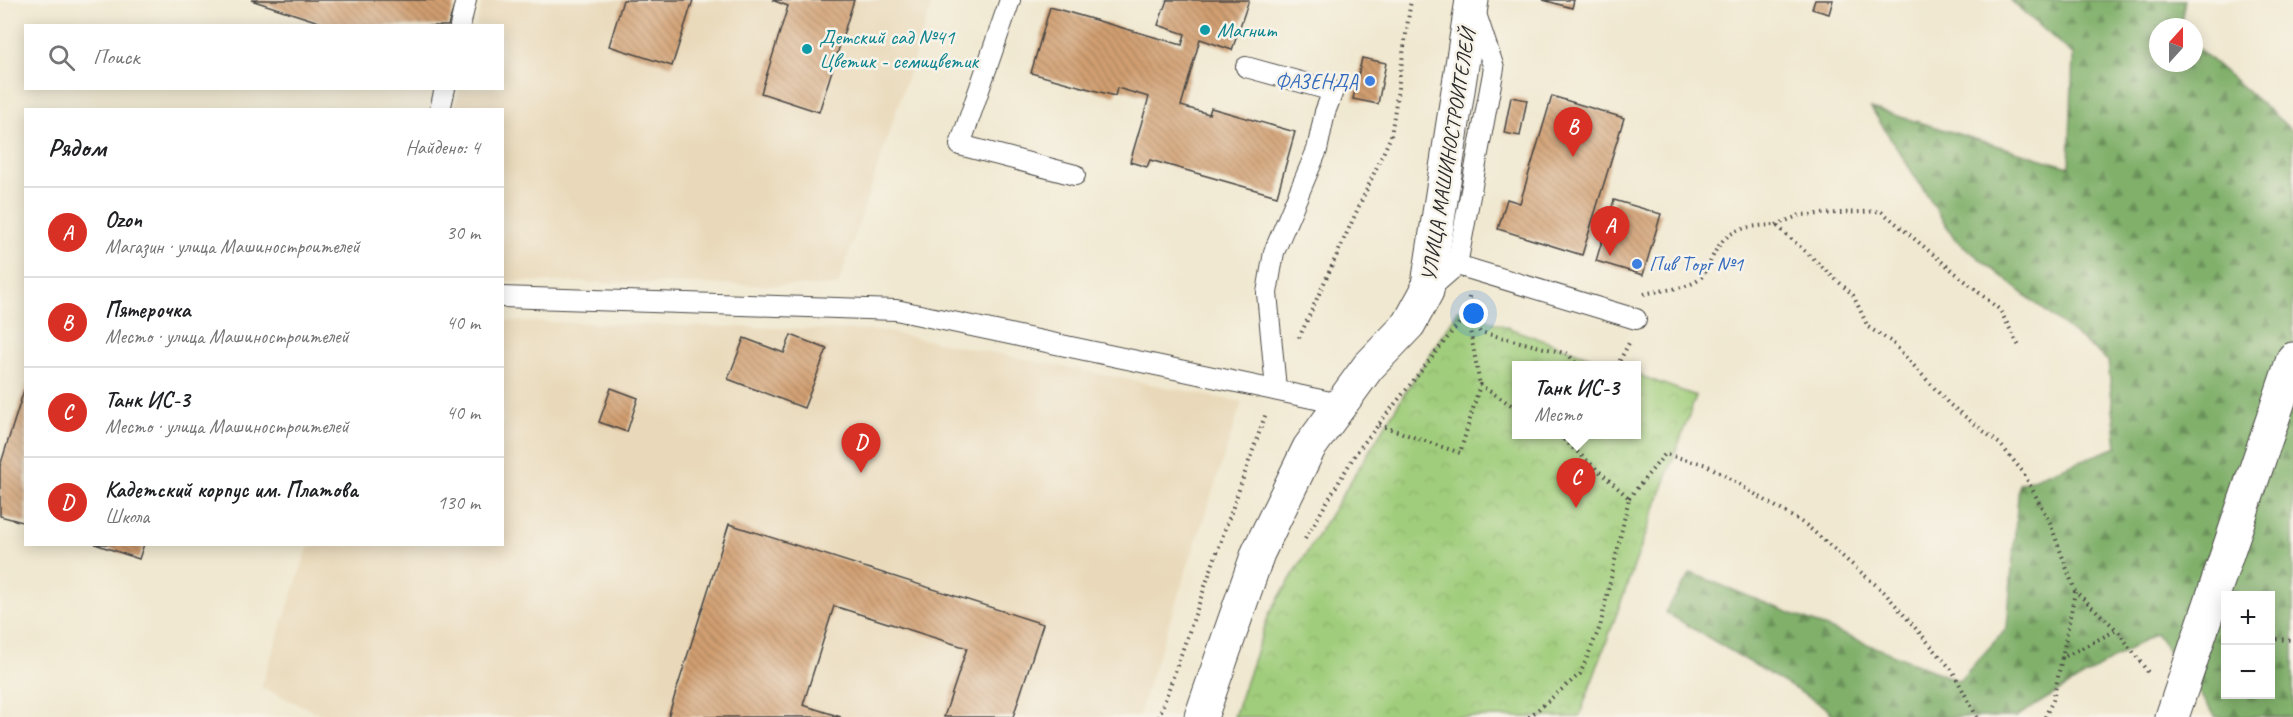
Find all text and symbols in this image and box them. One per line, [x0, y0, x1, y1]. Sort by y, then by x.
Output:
place label: Магнит [1217, 17, 1278, 43]
north arrow [2149, 18, 2203, 72]
marker: Магнит [1198, 23, 1212, 37]
street label: УЛИЦА МАШИНОСТРОИТЕЛЕЙ [1415, 23, 1481, 283]
search box [24, 24, 504, 90]
place label: Детский сад №41 Цветик - семицветик [819, 24, 979, 74]
icon: search [45, 41, 78, 74]
marker: Детский сад №41 Цветик - семицветик [800, 42, 814, 56]
text: Поиск [93, 43, 139, 71]
place label: ФАЗЕНДА [1275, 68, 1358, 94]
marker: ФАЗЕНДА [1363, 74, 1377, 88]
pin: B [1554, 108, 1592, 157]
text: Рядом [48, 131, 106, 164]
text: Найдено: 4 [405, 135, 480, 160]
text: Ozon [105, 206, 142, 234]
pin: A [1590, 206, 1630, 256]
text: A [62, 220, 73, 245]
text: 30 m [446, 220, 480, 245]
text: Магазин · улица Машиностроителей [105, 234, 360, 259]
place label: Пив Торг №1 [1649, 251, 1745, 277]
marker: Пив Торг №1 [1630, 257, 1644, 271]
text: Пятерочка [105, 296, 190, 324]
your location [1459, 299, 1488, 328]
text: B [62, 310, 73, 335]
text: 40 m [446, 310, 480, 335]
text: Место · улица Машиностроителей [105, 324, 349, 349]
popup [1512, 361, 1641, 439]
text: Танк ИС-3 [1534, 374, 1619, 402]
text: Танк ИС-3 [105, 386, 190, 414]
text: C [63, 400, 72, 425]
text: 40 m [446, 400, 480, 425]
text: Место [1534, 402, 1582, 427]
text: Место · улица Машиностроителей [105, 414, 349, 439]
pin: D [842, 424, 880, 473]
pin: C [1556, 458, 1596, 508]
text: Кадетский корпус им. Платова [105, 476, 358, 504]
text: D [62, 490, 73, 515]
text: 130 m [437, 490, 480, 515]
text: Школа [105, 504, 149, 529]
map controls [2221, 591, 2275, 699]
button: + [2221, 591, 2275, 645]
button: − [2221, 645, 2275, 699]

